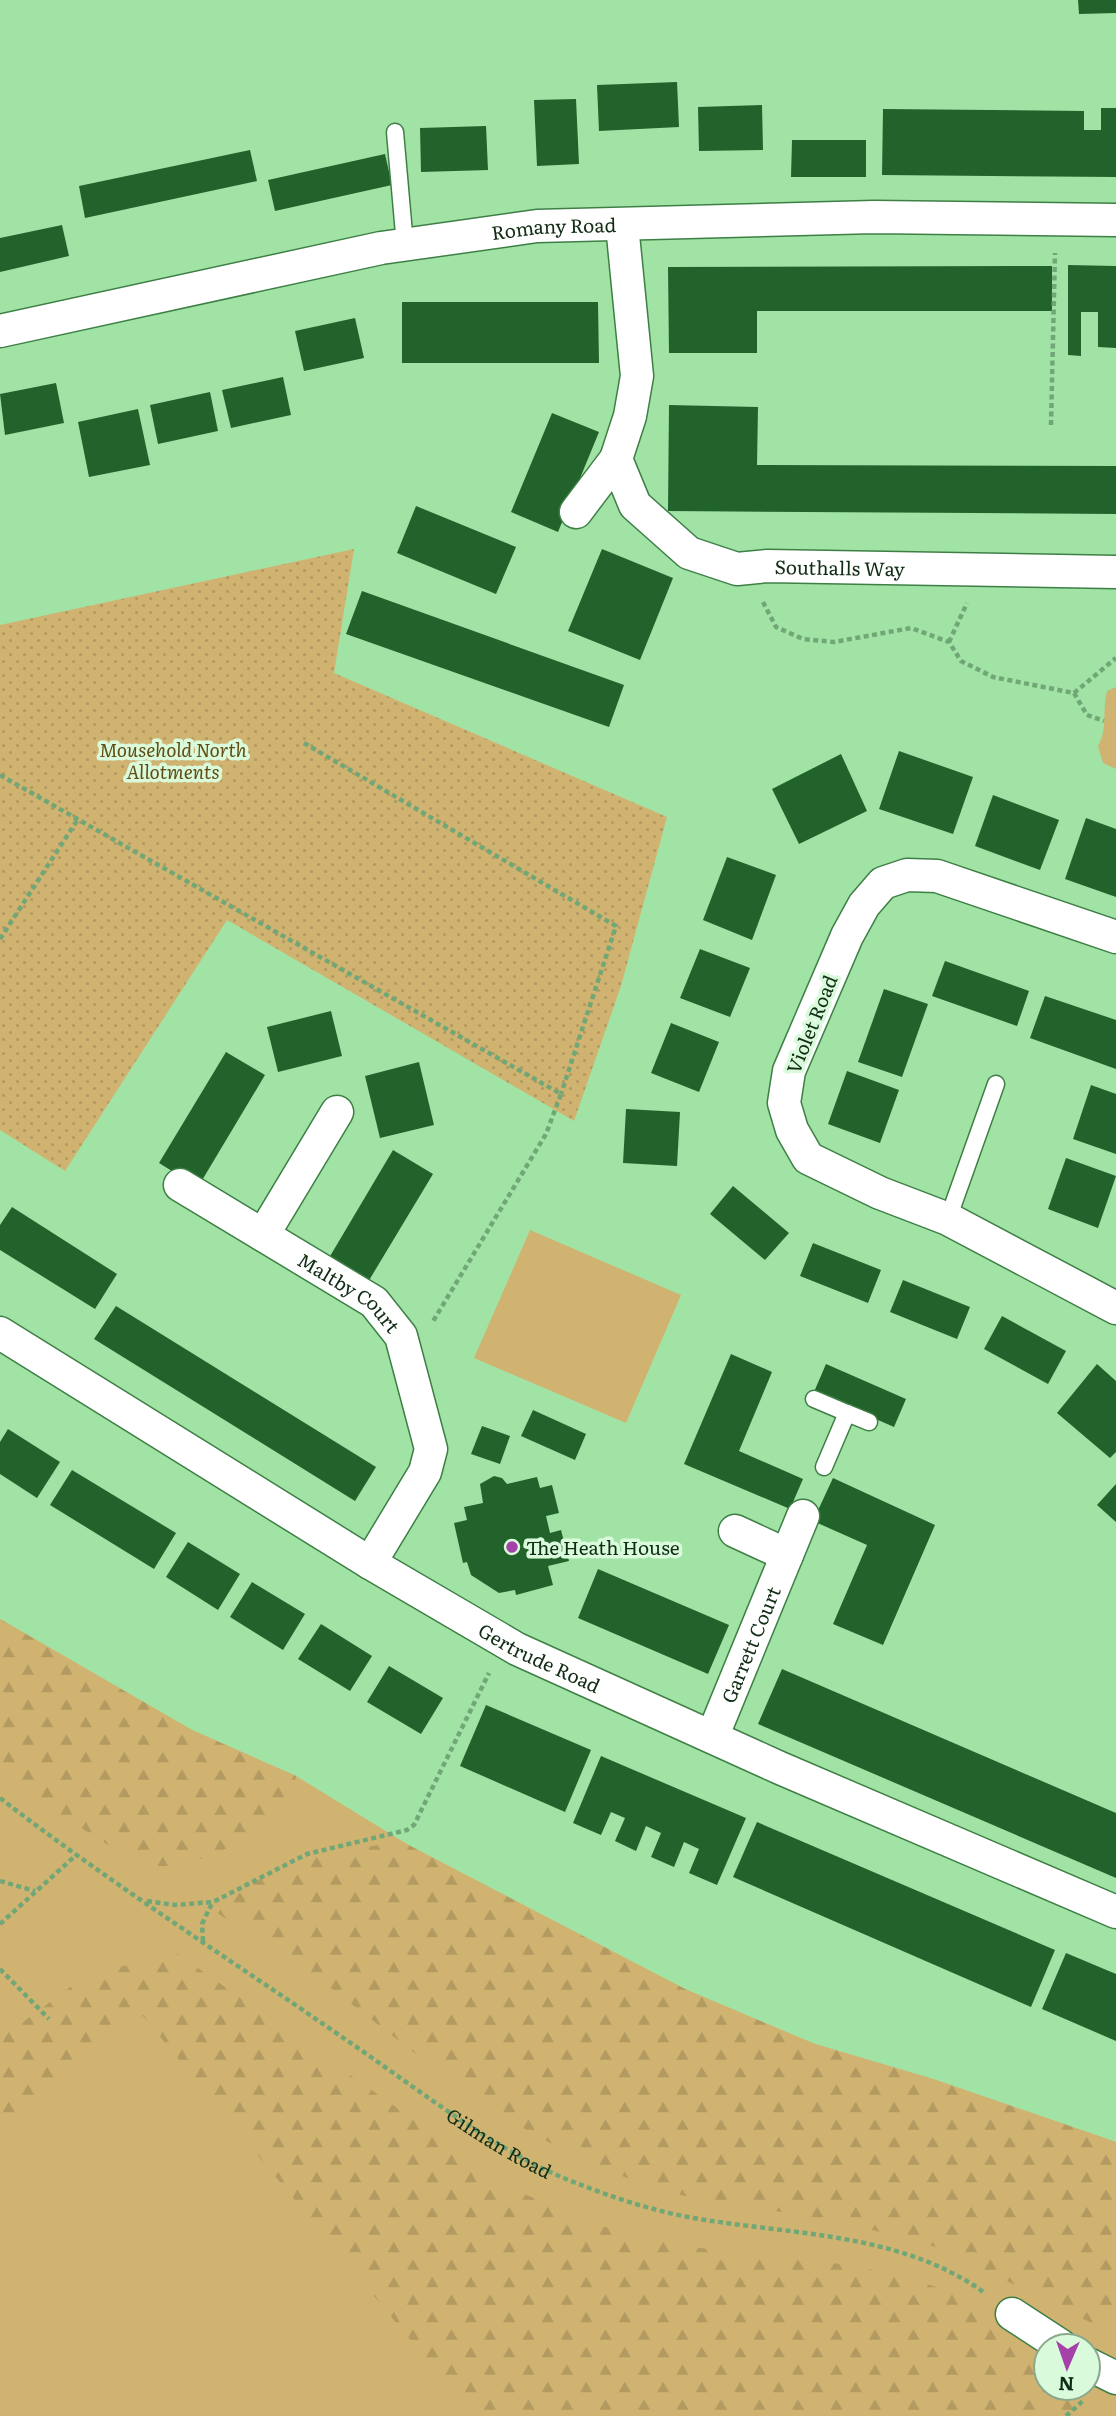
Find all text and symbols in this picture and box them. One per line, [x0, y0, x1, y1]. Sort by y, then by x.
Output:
street label: Romany Road [489, 210, 617, 246]
street label: Southalls Way [774, 552, 905, 582]
park label: Mousehold North Allotments [99, 735, 247, 785]
street label: Violet Road [778, 970, 844, 1078]
street label: Maltby Court [293, 1245, 407, 1339]
place label: The Heath House [526, 1533, 680, 1561]
marker: The Heath House [504, 1539, 520, 1555]
street label: Garrett Court [714, 1581, 787, 1707]
street label: Gertrude Road [473, 1616, 605, 1699]
street label: Gilman Road [441, 2100, 557, 2185]
north arrow [1032, 2332, 1102, 2402]
text: N [1058, 2371, 1075, 2399]

